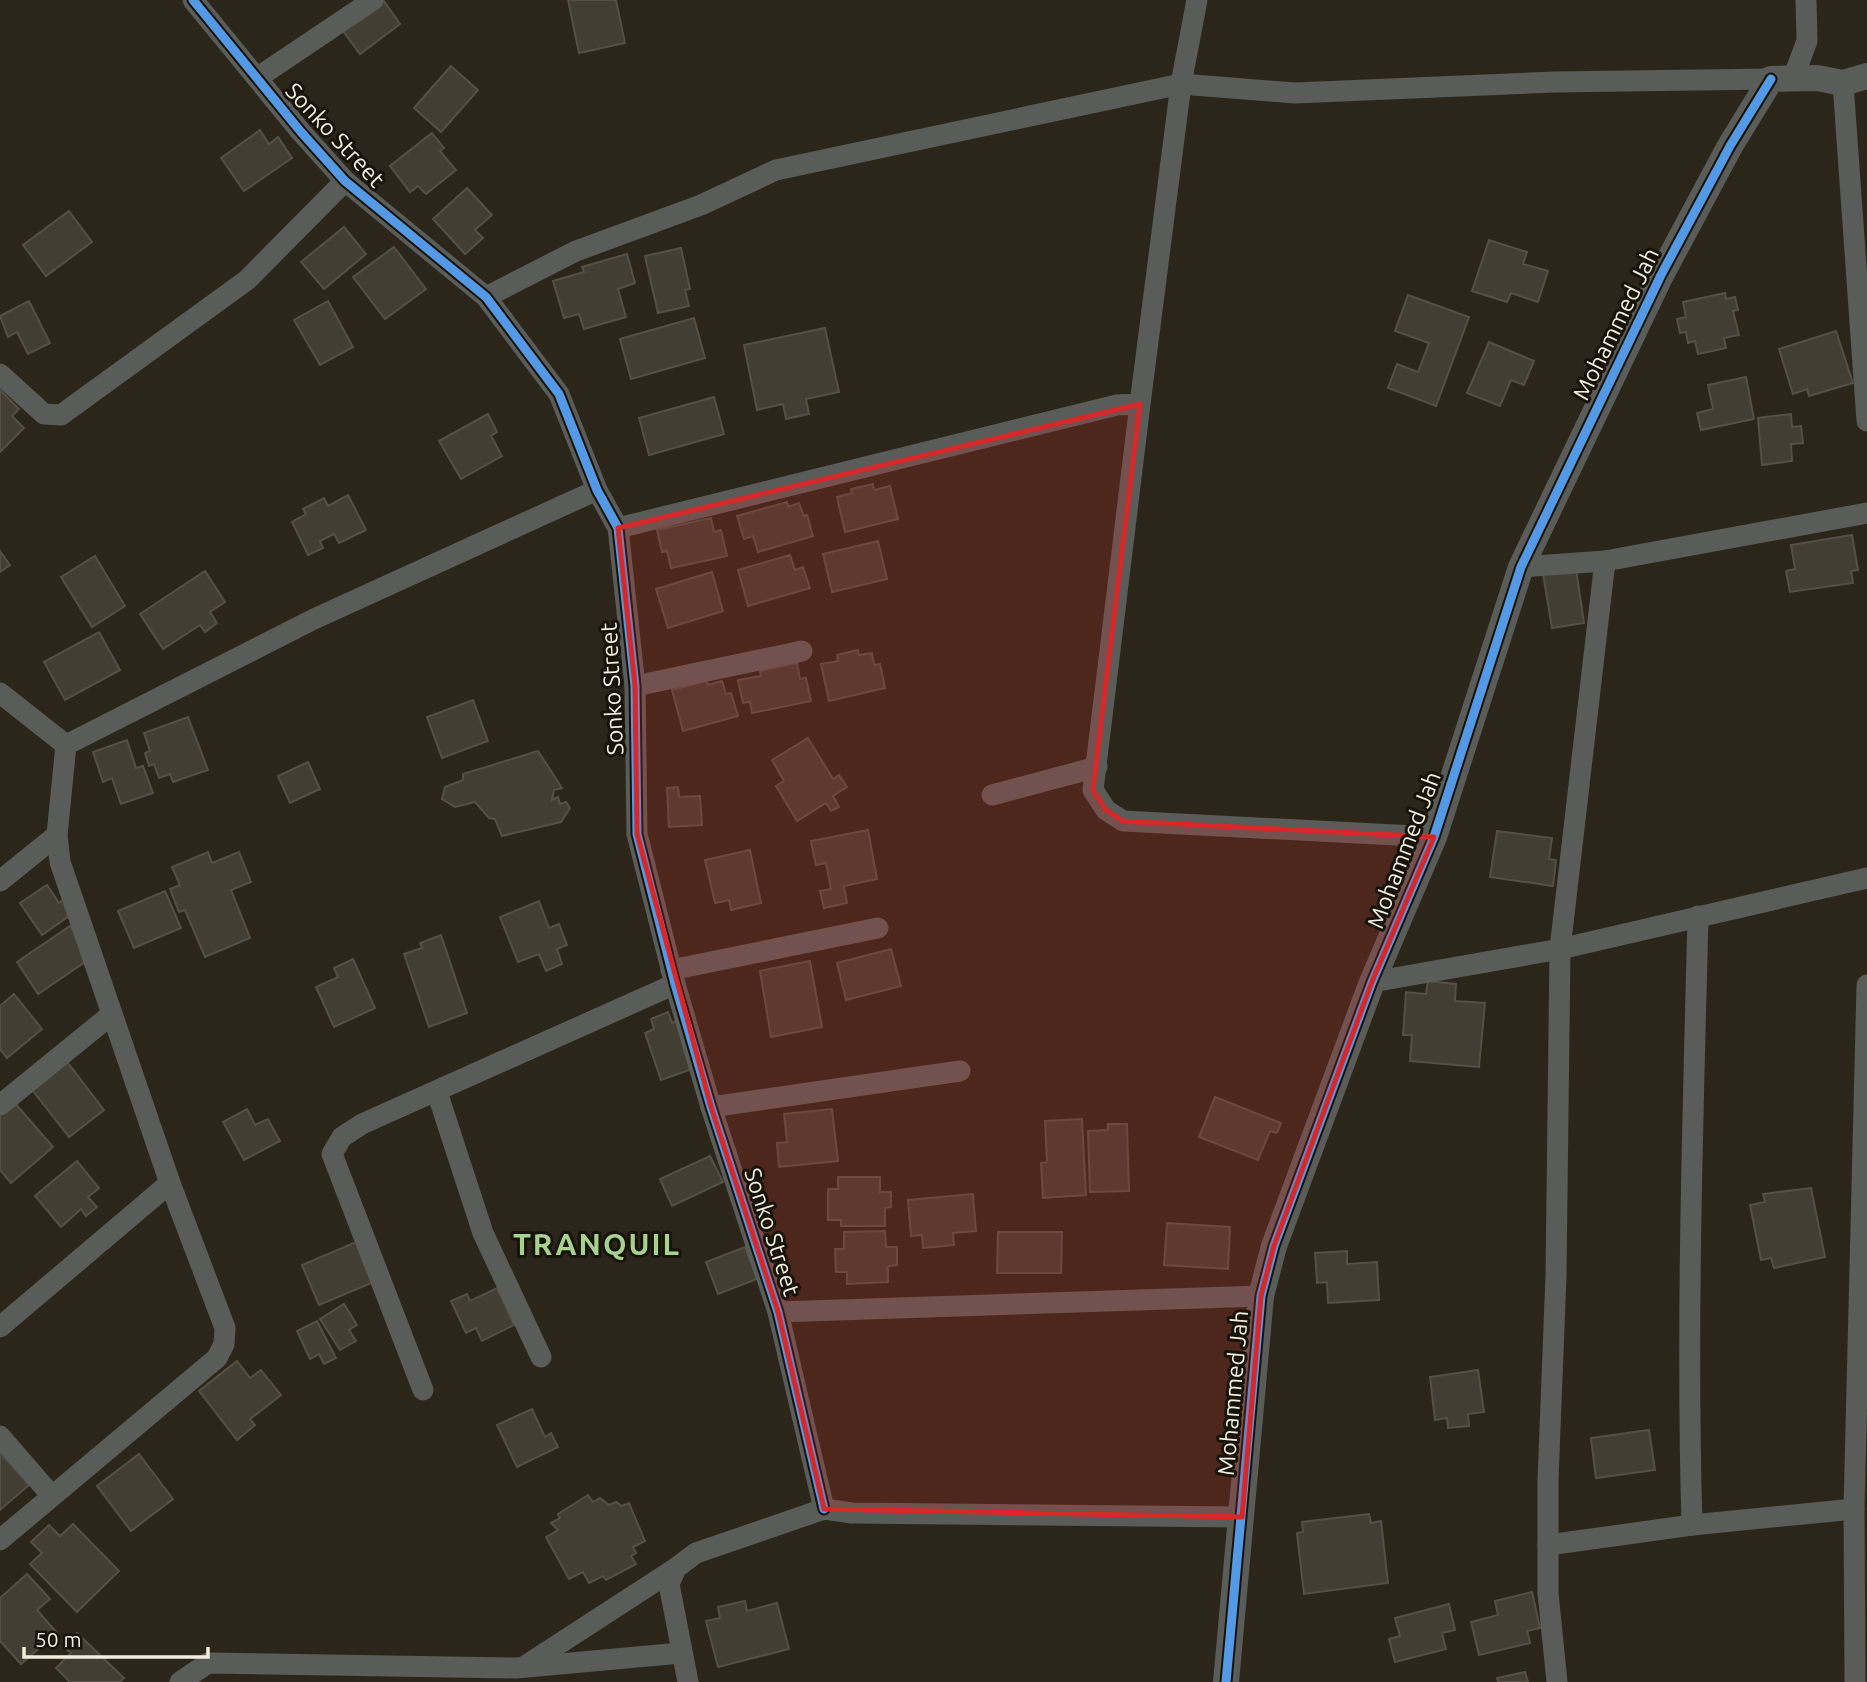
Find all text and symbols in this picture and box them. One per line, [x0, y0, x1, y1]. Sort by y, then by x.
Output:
street label: Sonko Street [281, 78, 390, 192]
street label: Mohammed Jah [1568, 244, 1663, 404]
street label: Sonko Street [596, 622, 627, 756]
street label: Mohammed Jah [1362, 768, 1445, 932]
street label: Sonko Street [740, 1165, 805, 1299]
district label: TRANQUIL [513, 1227, 681, 1261]
street label: Mohammed Jah [1213, 1309, 1252, 1477]
scale bar [24, 1616, 208, 1660]
text: 50 m [35, 1627, 82, 1651]

